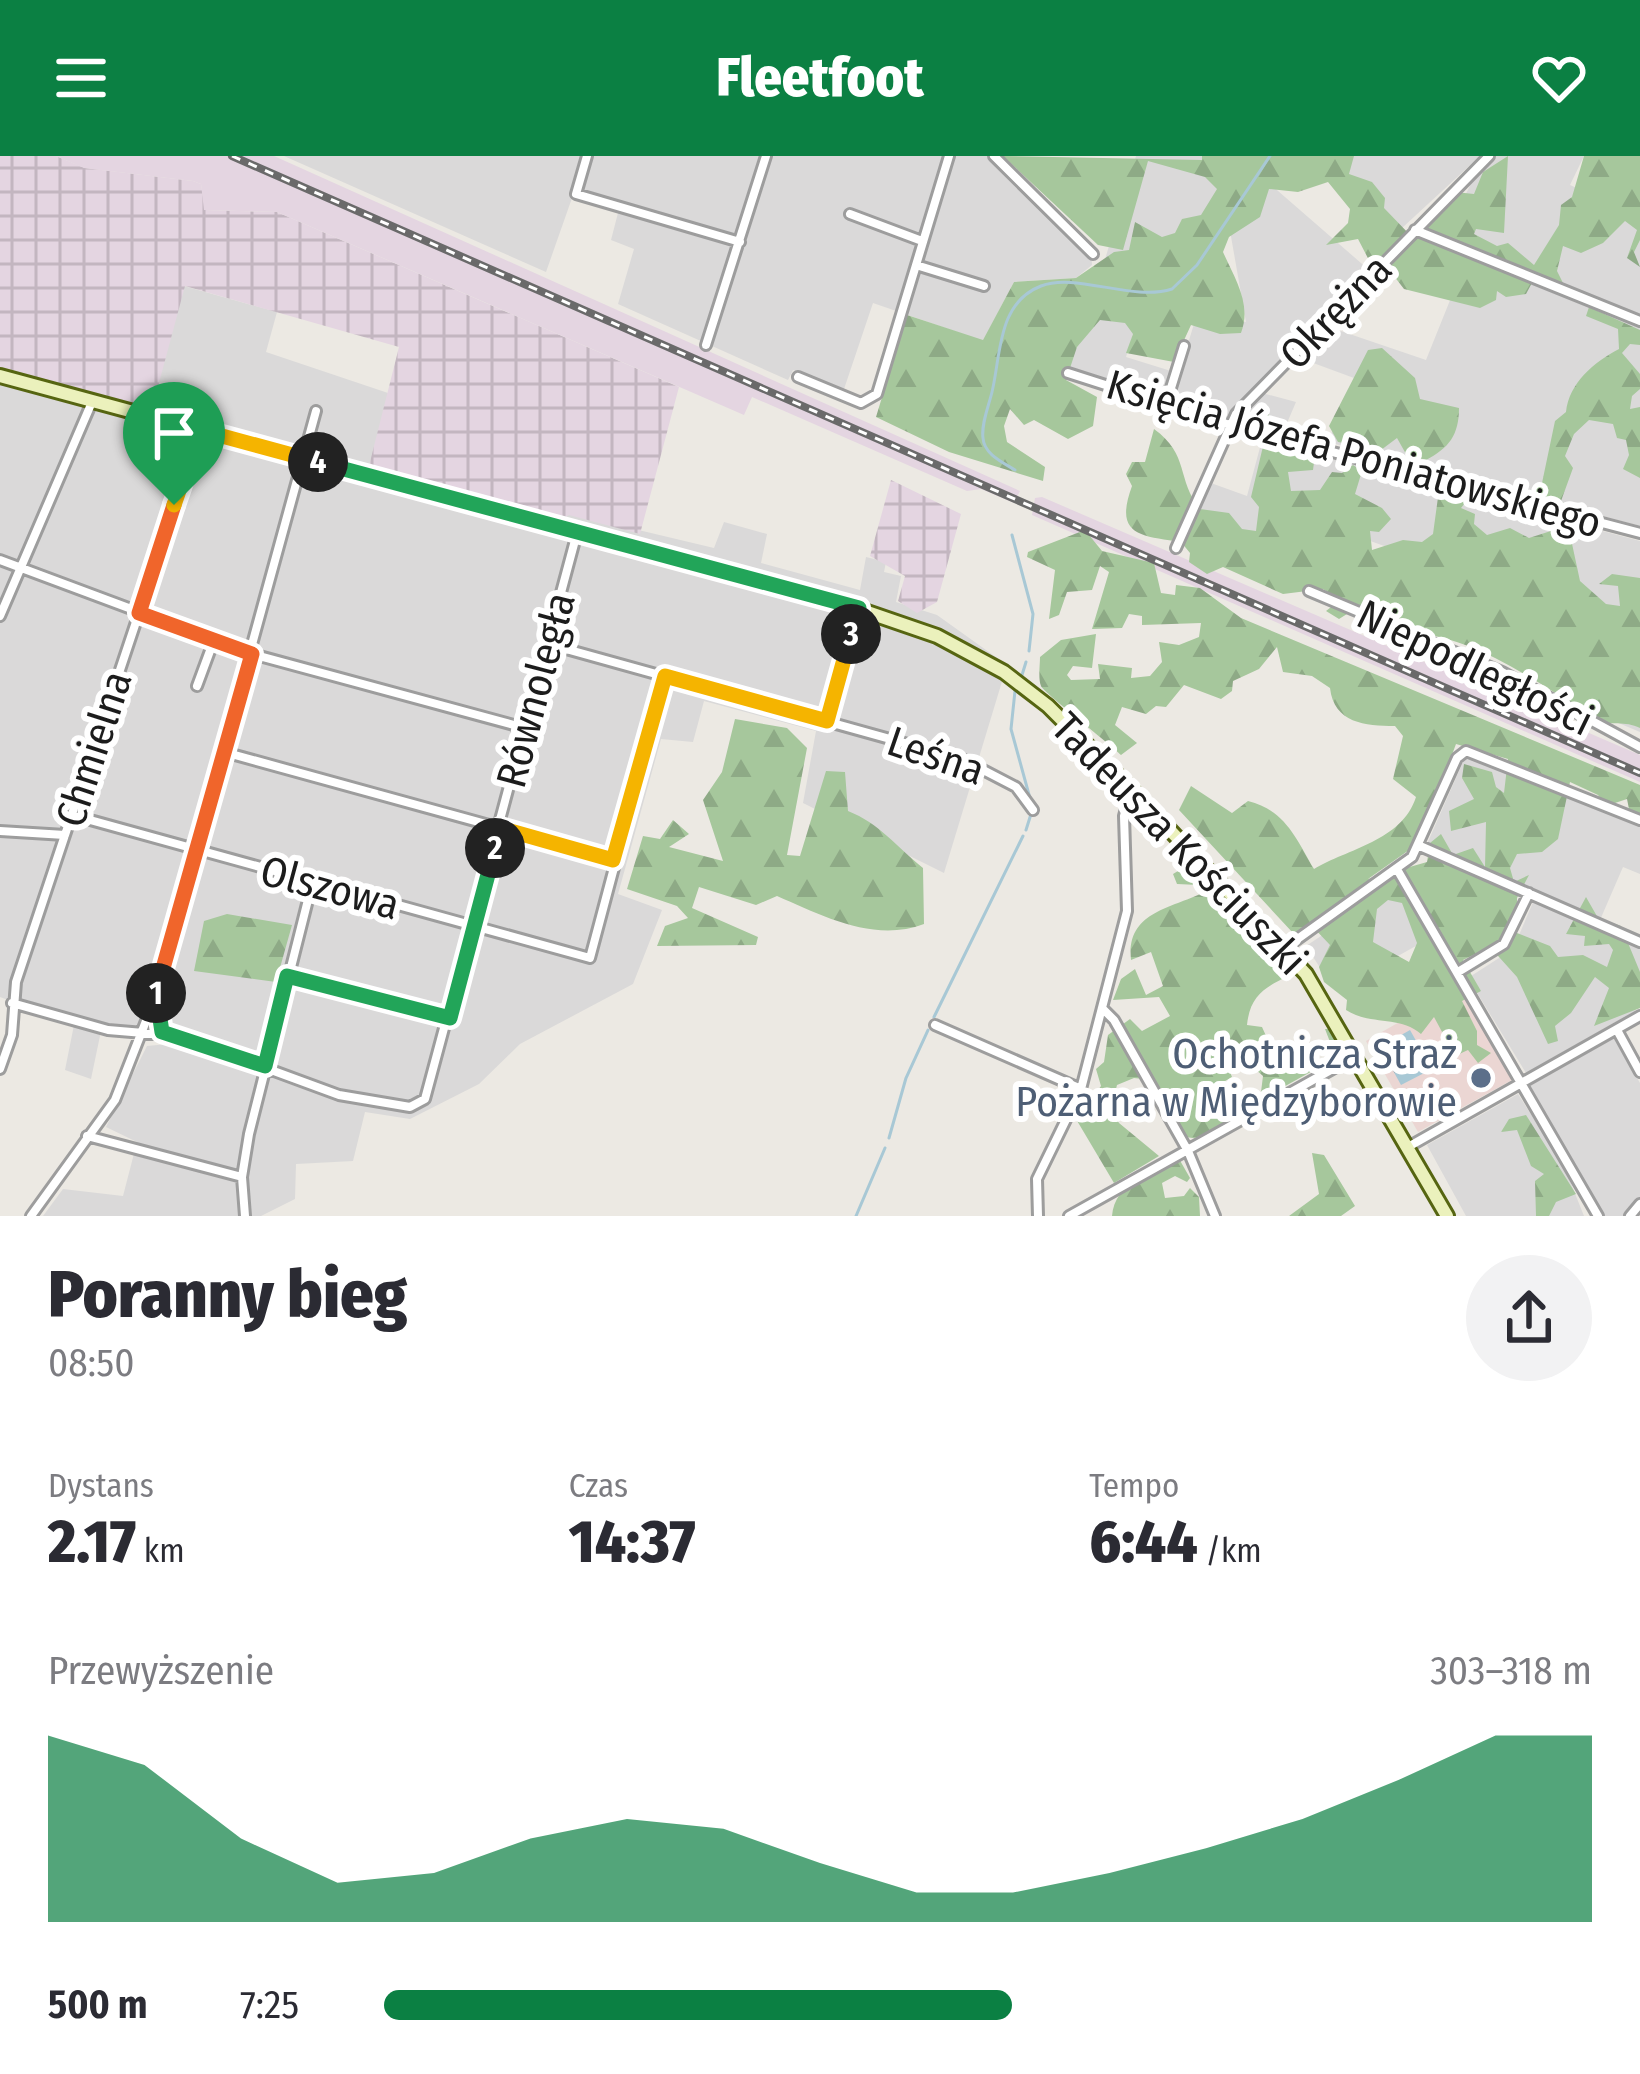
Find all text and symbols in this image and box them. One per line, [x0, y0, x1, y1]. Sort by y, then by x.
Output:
icon: menu [48, 45, 114, 111]
icon: heart [1526, 45, 1592, 111]
text: Fleetfoot [716, 46, 924, 110]
street label: Okrężna [1270, 245, 1402, 379]
street label: Księcia Józefa Poniatowskiego [1101, 359, 1607, 549]
pin [123, 382, 225, 505]
icon: arrive [141, 400, 207, 466]
pin: 4 [288, 432, 348, 492]
text: 4 [310, 442, 326, 482]
street label: Równoległa [486, 587, 586, 793]
street label: Niepodległości [1349, 590, 1601, 746]
pin: 3 [821, 604, 881, 664]
text: 3 [843, 614, 859, 654]
street label: Chmielna [45, 665, 143, 833]
street label: Tadeusza Kościuszki [1041, 703, 1317, 985]
street label: Leśna [881, 716, 991, 796]
pin: 2 [465, 818, 525, 878]
text: 2 [487, 828, 503, 868]
street label: Olszowa [255, 846, 405, 930]
pin: 1 [126, 963, 186, 1023]
text: 1 [149, 973, 163, 1013]
place label: Ochotnicza Straż Pożarna w Międzyborowie [1015, 1029, 1457, 1127]
marker: Ochotnicza Straż Pożarna w Międzyborowie [1468, 1065, 1494, 1091]
text: Poranny bieg [48, 1255, 407, 1334]
button: share [1466, 1255, 1592, 1381]
text: 08:50 [48, 1340, 134, 1386]
text: Dystans [48, 1466, 154, 1506]
text: Czas [569, 1466, 628, 1506]
text: Tempo [1089, 1466, 1179, 1506]
text: 2.17 [48, 1506, 136, 1578]
text: 14:37 [569, 1506, 696, 1578]
text: 6:44 [1089, 1506, 1198, 1578]
text: km [136, 1531, 185, 1571]
text: /km [1198, 1531, 1262, 1571]
text: Przewyższenie [48, 1648, 274, 1694]
text: 303–318 m [1430, 1648, 1592, 1694]
text: 500 m [48, 1982, 148, 2028]
text: 7:25 [240, 1982, 299, 2028]

